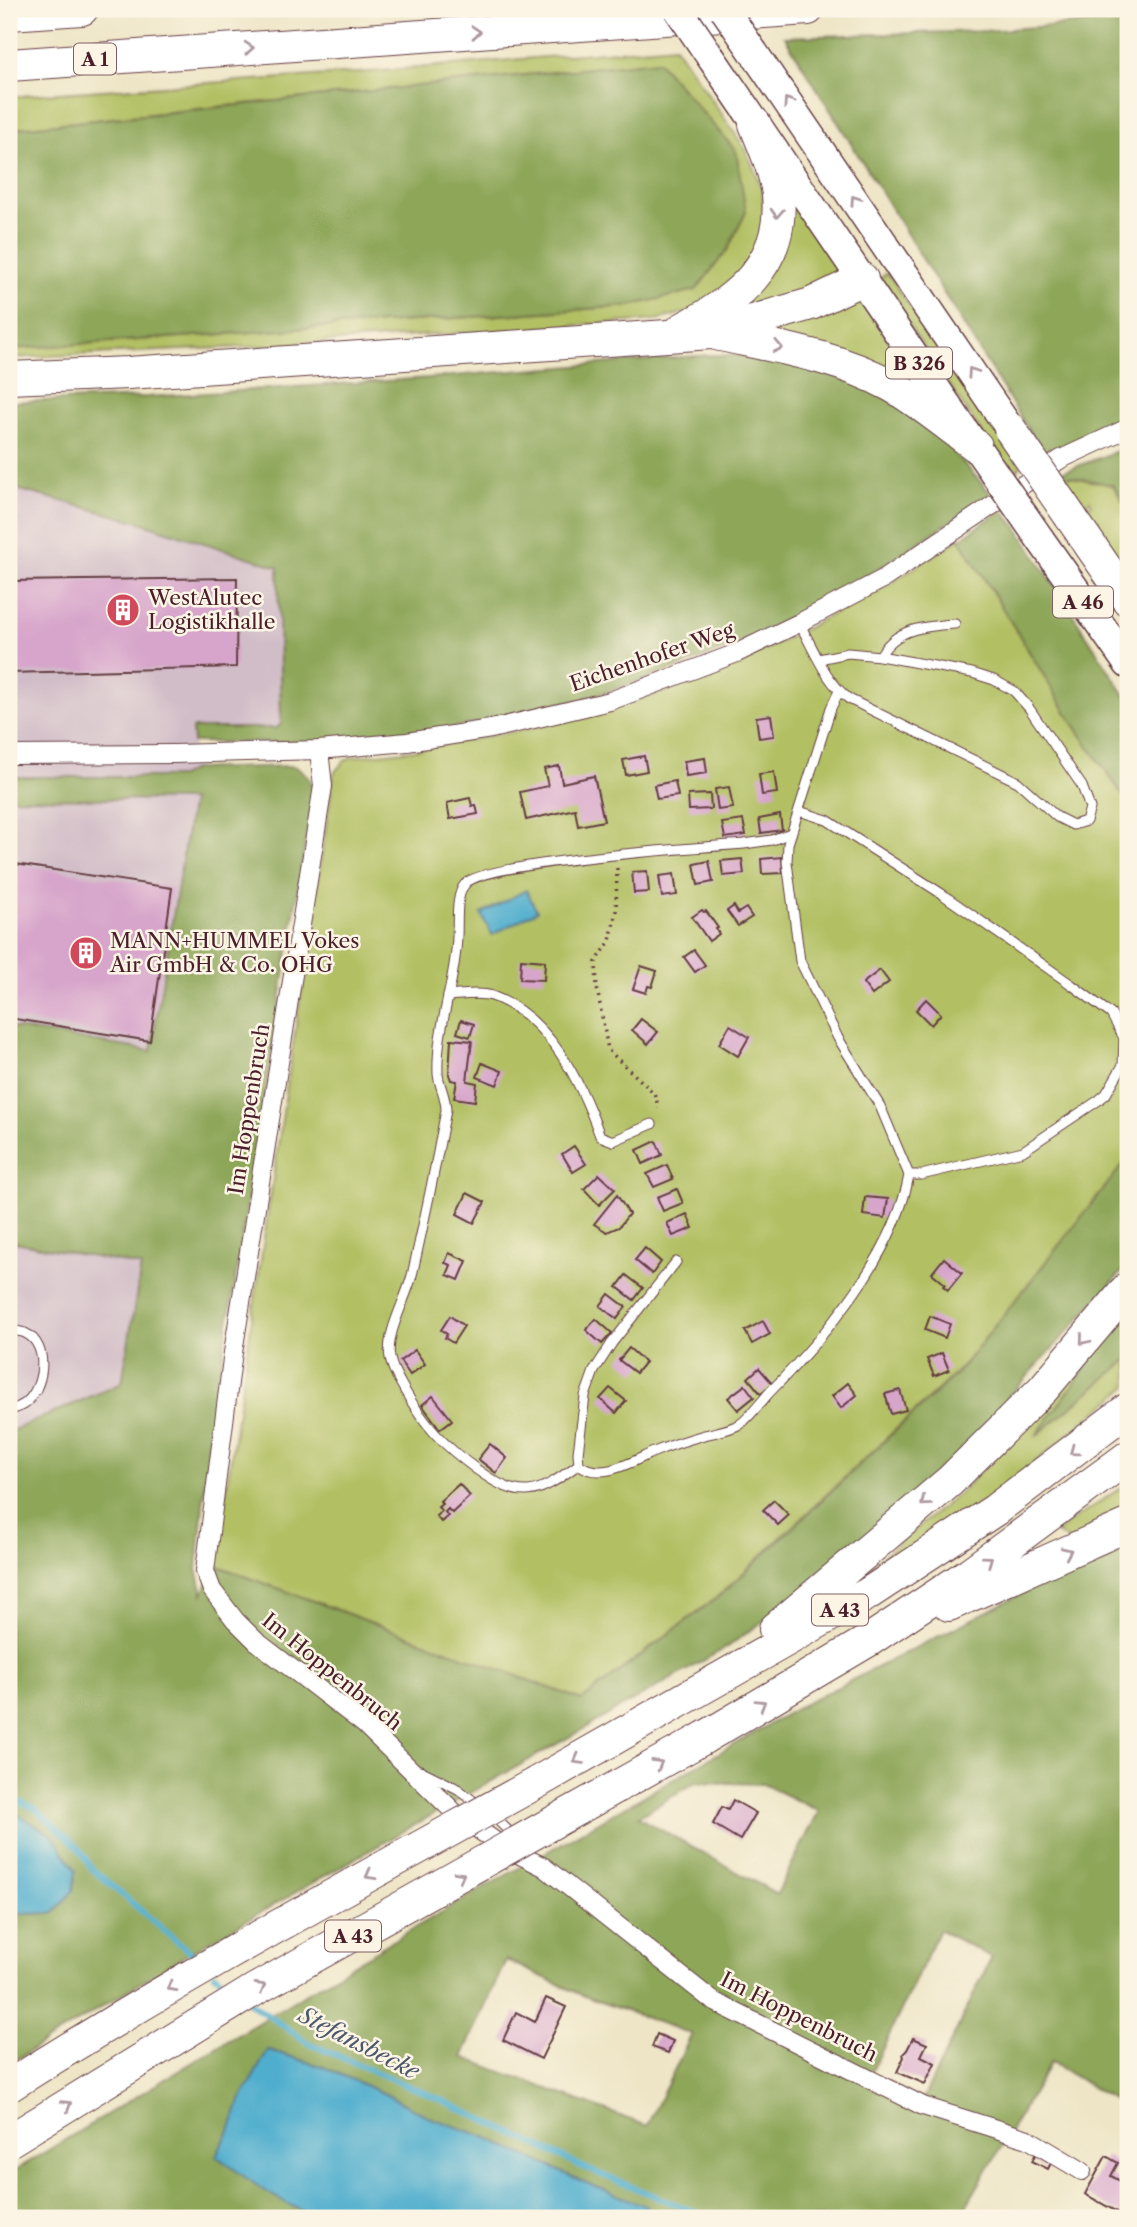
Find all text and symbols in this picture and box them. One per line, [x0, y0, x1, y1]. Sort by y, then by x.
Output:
one-way arrow [471, 25, 482, 40]
one-way arrow [244, 41, 255, 56]
road number: A 1 [74, 44, 116, 74]
one-way arrow [784, 97, 796, 110]
one-way arrow [851, 195, 863, 208]
one-way arrow [770, 207, 785, 218]
one-way arrow [772, 339, 784, 354]
road number: B 326 [886, 348, 952, 378]
one-way arrow [968, 367, 980, 380]
place label: WestAlutec Logistikhalle [147, 585, 276, 634]
road number: A 46 [1053, 586, 1113, 618]
building icon: WestAlutec Logistikhalle [104, 591, 142, 629]
street label: Eichenhofer Weg [566, 616, 738, 696]
place label: MANN+HUMMEL Vokes Air GmbH & Co. OHG [109, 928, 359, 977]
building icon: MANN+HUMMEL Vokes Air GmbH & Co. OHG [67, 934, 105, 972]
street label: Im Hoppenbruch [223, 1022, 274, 1196]
one-way arrow [1080, 1332, 1092, 1345]
one-way arrow [1069, 1442, 1082, 1455]
one-way arrow [920, 1494, 933, 1506]
one-way arrow [1060, 1546, 1073, 1560]
one-way arrow [980, 1556, 993, 1568]
road number: A 43 [812, 1594, 868, 1626]
street label: Im Hoppenbruch [257, 1608, 407, 1736]
one-way arrow [754, 1700, 767, 1713]
one-way arrow [572, 1752, 585, 1765]
one-way arrow [651, 1759, 663, 1772]
one-way arrow [364, 1867, 377, 1880]
one-way arrow [452, 1871, 465, 1884]
road number: A 43 [325, 1920, 381, 1952]
street label: Im Hoppenbruch [717, 1966, 882, 2067]
one-way arrow [166, 1979, 179, 1992]
one-way arrow [254, 1982, 266, 1995]
water label: Stefansbecke [292, 2000, 425, 2086]
one-way arrow [59, 2100, 72, 2113]

